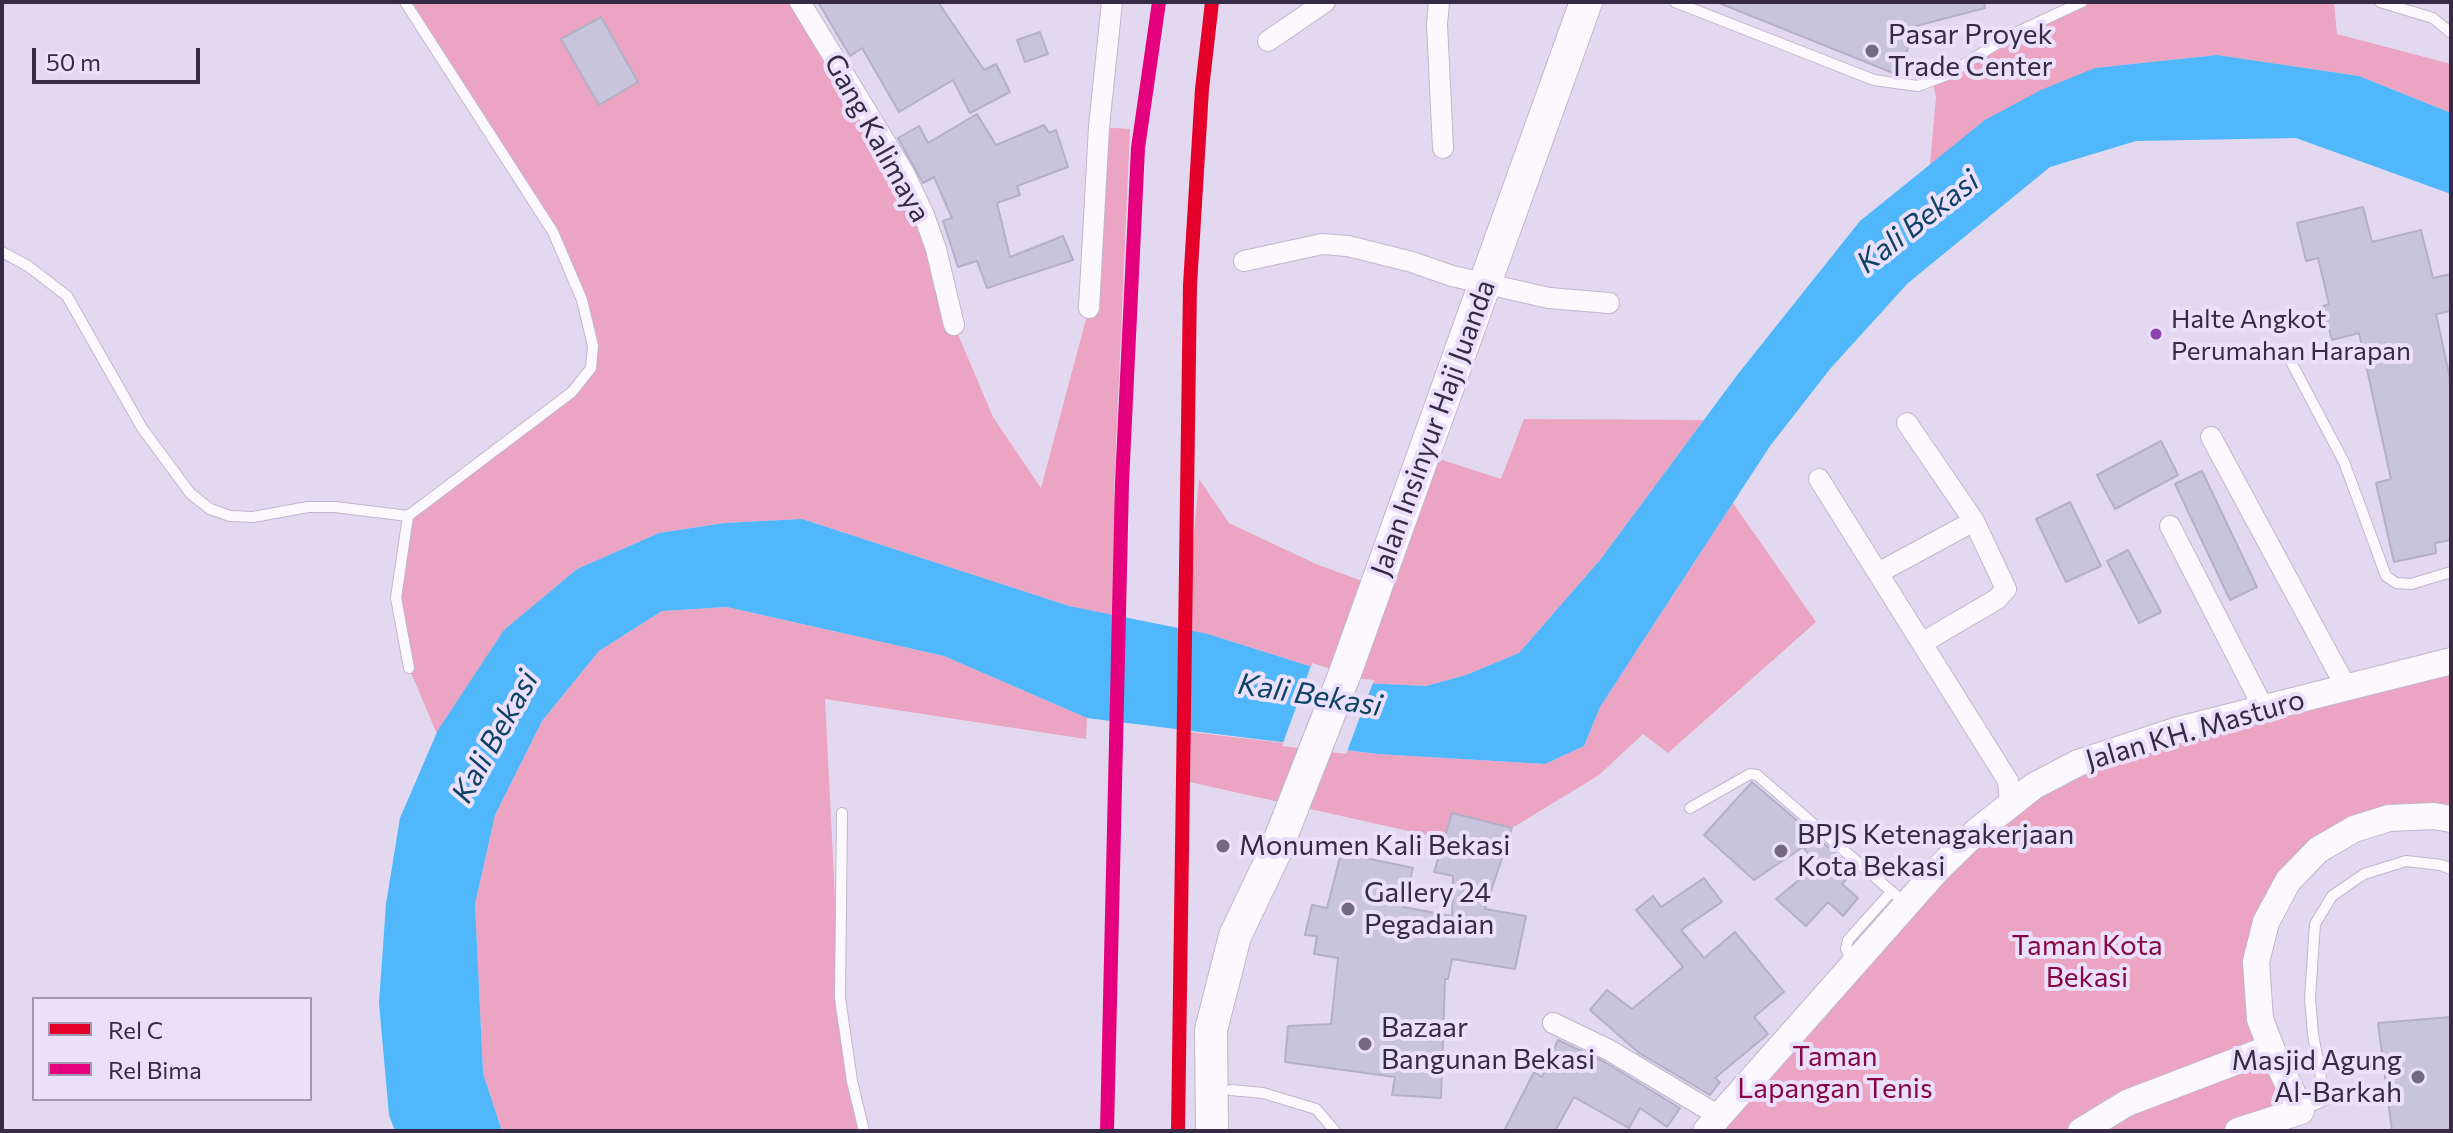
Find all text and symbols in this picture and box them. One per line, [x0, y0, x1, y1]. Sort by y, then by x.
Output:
place label: Pasar Proyek Trade Center [1888, 18, 2053, 84]
scale bar [36, 32, 204, 82]
marker: Pasar Proyek Trade Center [1863, 42, 1881, 60]
text: 50 m [46, 47, 101, 76]
street label: Gang Kalimaya [817, 48, 937, 228]
water label: Kali Bekasi [1850, 163, 1986, 281]
street label: Jalan Insinyur Haji Juanda [1364, 275, 1502, 581]
place label: Halte Angkot Perumahan Harapan [2171, 303, 2411, 364]
marker: Halte Angkot Perumahan Harapan [2148, 326, 2164, 342]
water label: Kali Bekasi [444, 665, 546, 809]
water label: Kali Bekasi [1235, 666, 1385, 724]
street label: Jalan KH. Masturo [2082, 683, 2308, 777]
place label: BPJS Ketenagakerjaan Kota Bekasi [1797, 818, 2074, 884]
place label: Monumen Kali Bekasi [1239, 829, 1510, 863]
marker: Monumen Kali Bekasi [1214, 837, 1232, 855]
marker: BPJS Ketenagakerjaan Kota Bekasi [1772, 842, 1790, 860]
place label: Gallery 24 Pegadaian [1364, 876, 1494, 942]
marker: Gallery 24 Pegadaian [1339, 900, 1357, 918]
park label: Taman Kota Bekasi [2011, 929, 2163, 995]
legend [32, 997, 312, 1101]
place label: Bazaar Bangunan Bekasi [1381, 1011, 1595, 1077]
text: Rel C [108, 1015, 163, 1044]
marker: Bazaar Bangunan Bekasi [1356, 1035, 1374, 1053]
park label: Taman Lapangan Tenis [1737, 1040, 1933, 1106]
place label: Masjid Agung Al-Barkah [2232, 1044, 2402, 1110]
text: Rel Bima [108, 1055, 202, 1084]
marker: Masjid Agung Al-Barkah [2409, 1068, 2427, 1086]

